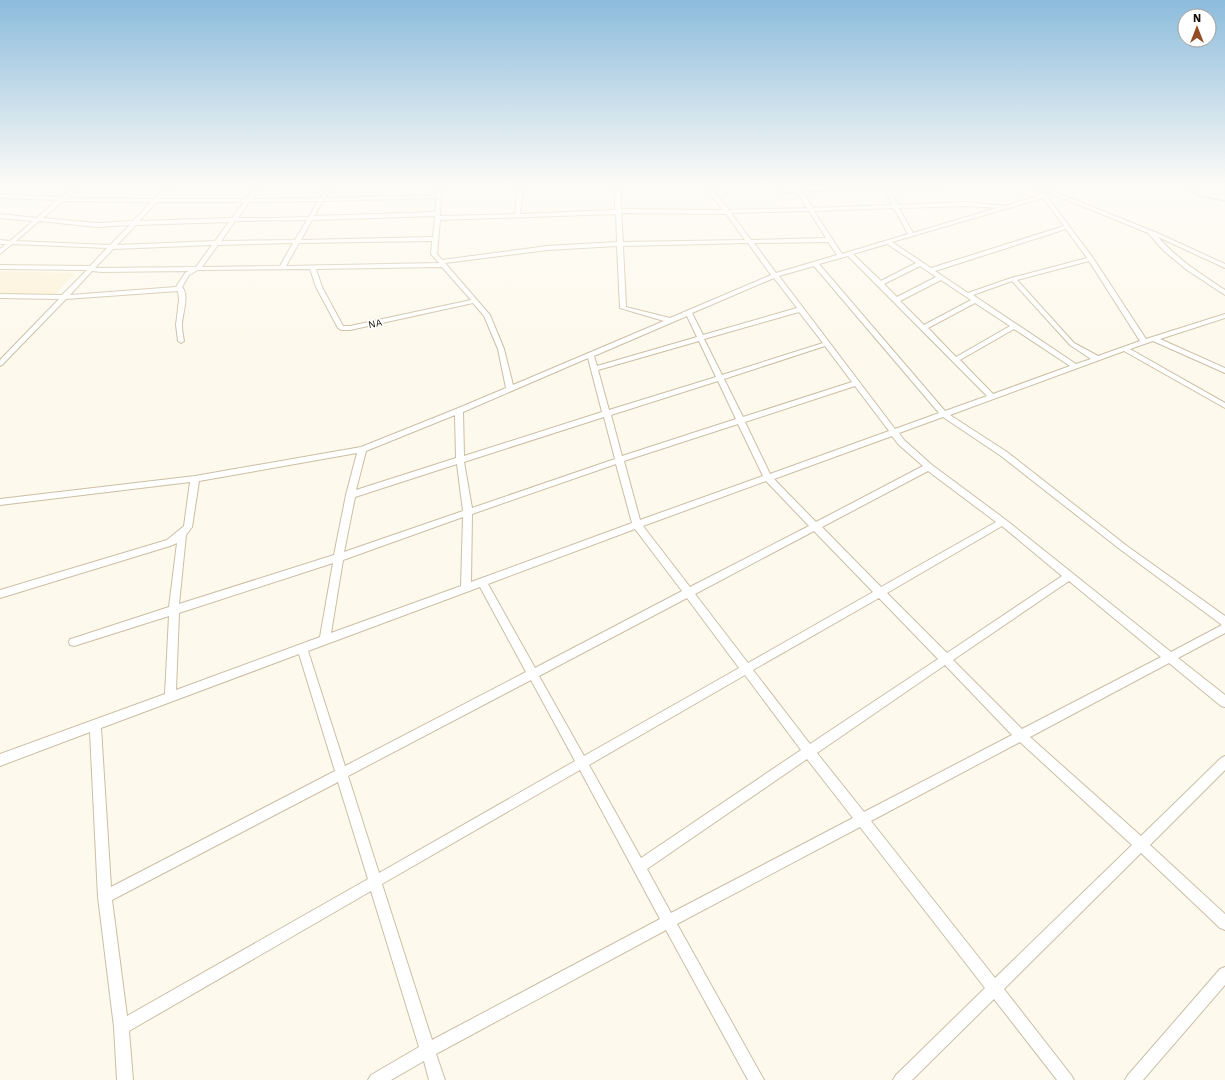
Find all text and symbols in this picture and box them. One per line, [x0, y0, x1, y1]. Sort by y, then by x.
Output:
north arrow [1177, 8, 1217, 48]
text: N [1193, 12, 1201, 25]
street label: NA [367, 317, 383, 330]

